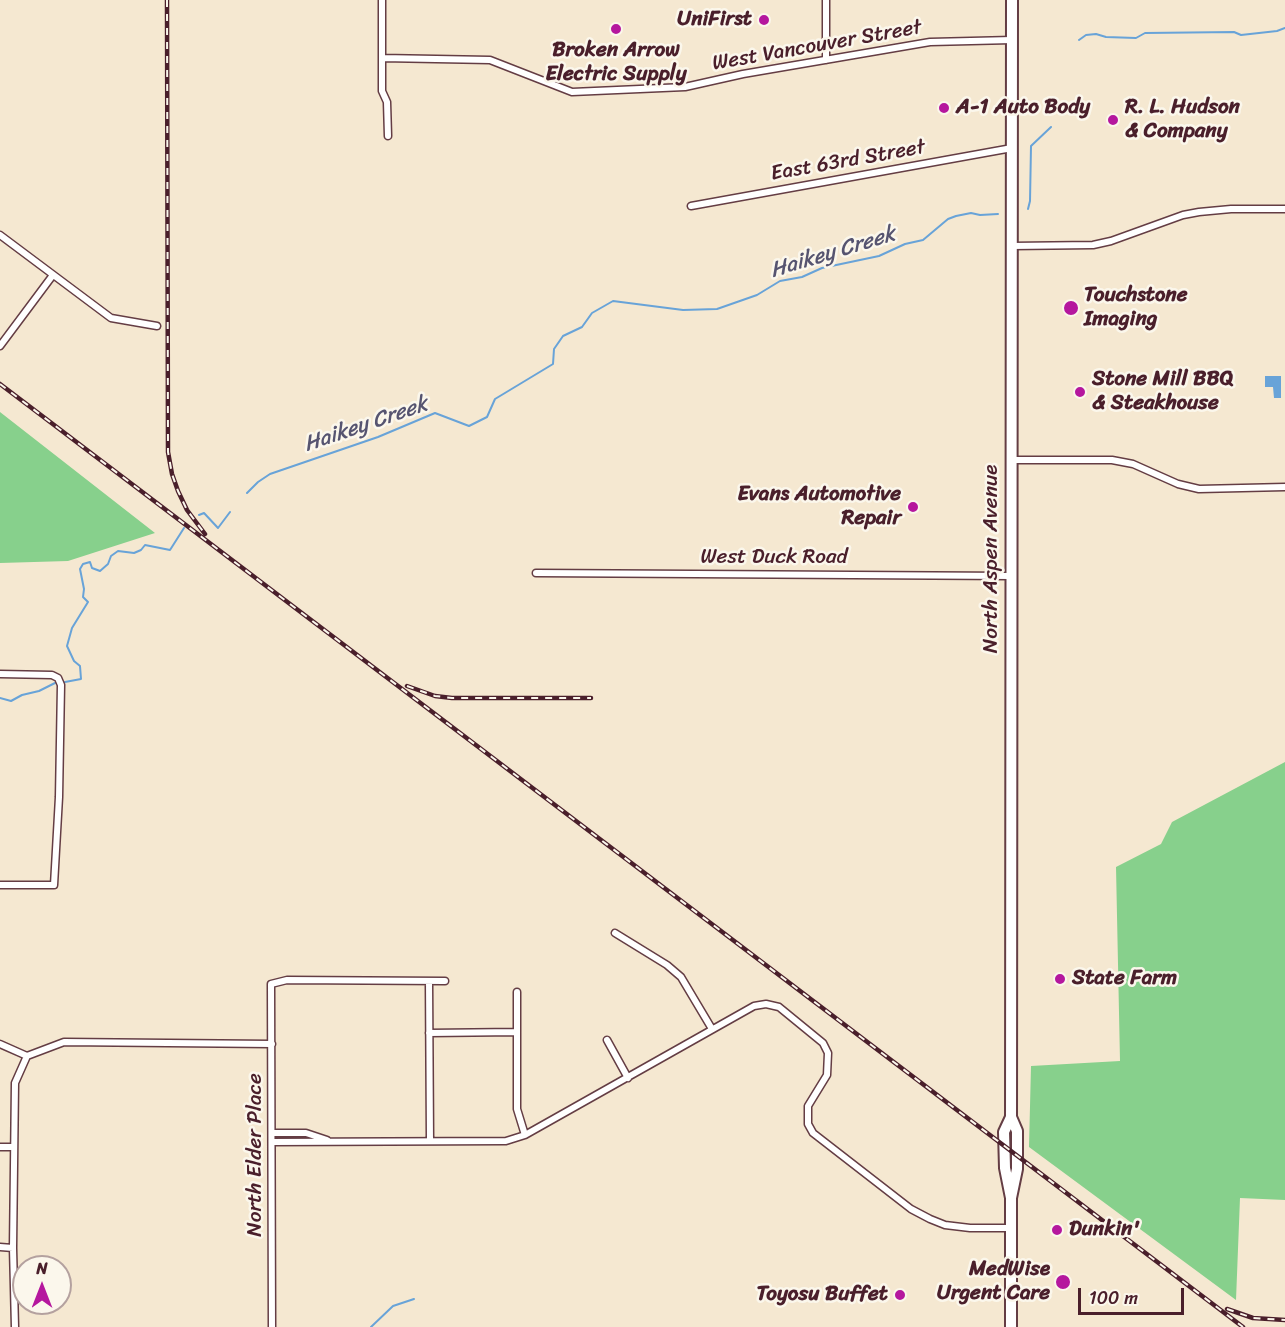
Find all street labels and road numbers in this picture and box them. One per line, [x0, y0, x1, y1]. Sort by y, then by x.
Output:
street label: West Vancouver Street [710, 15, 924, 77]
street label: East 63rd Street [769, 135, 927, 187]
street label: North Aspen Avenue [979, 465, 1005, 653]
street label: West Duck Road [700, 545, 848, 571]
street label: North Elder Place [243, 1073, 269, 1237]

